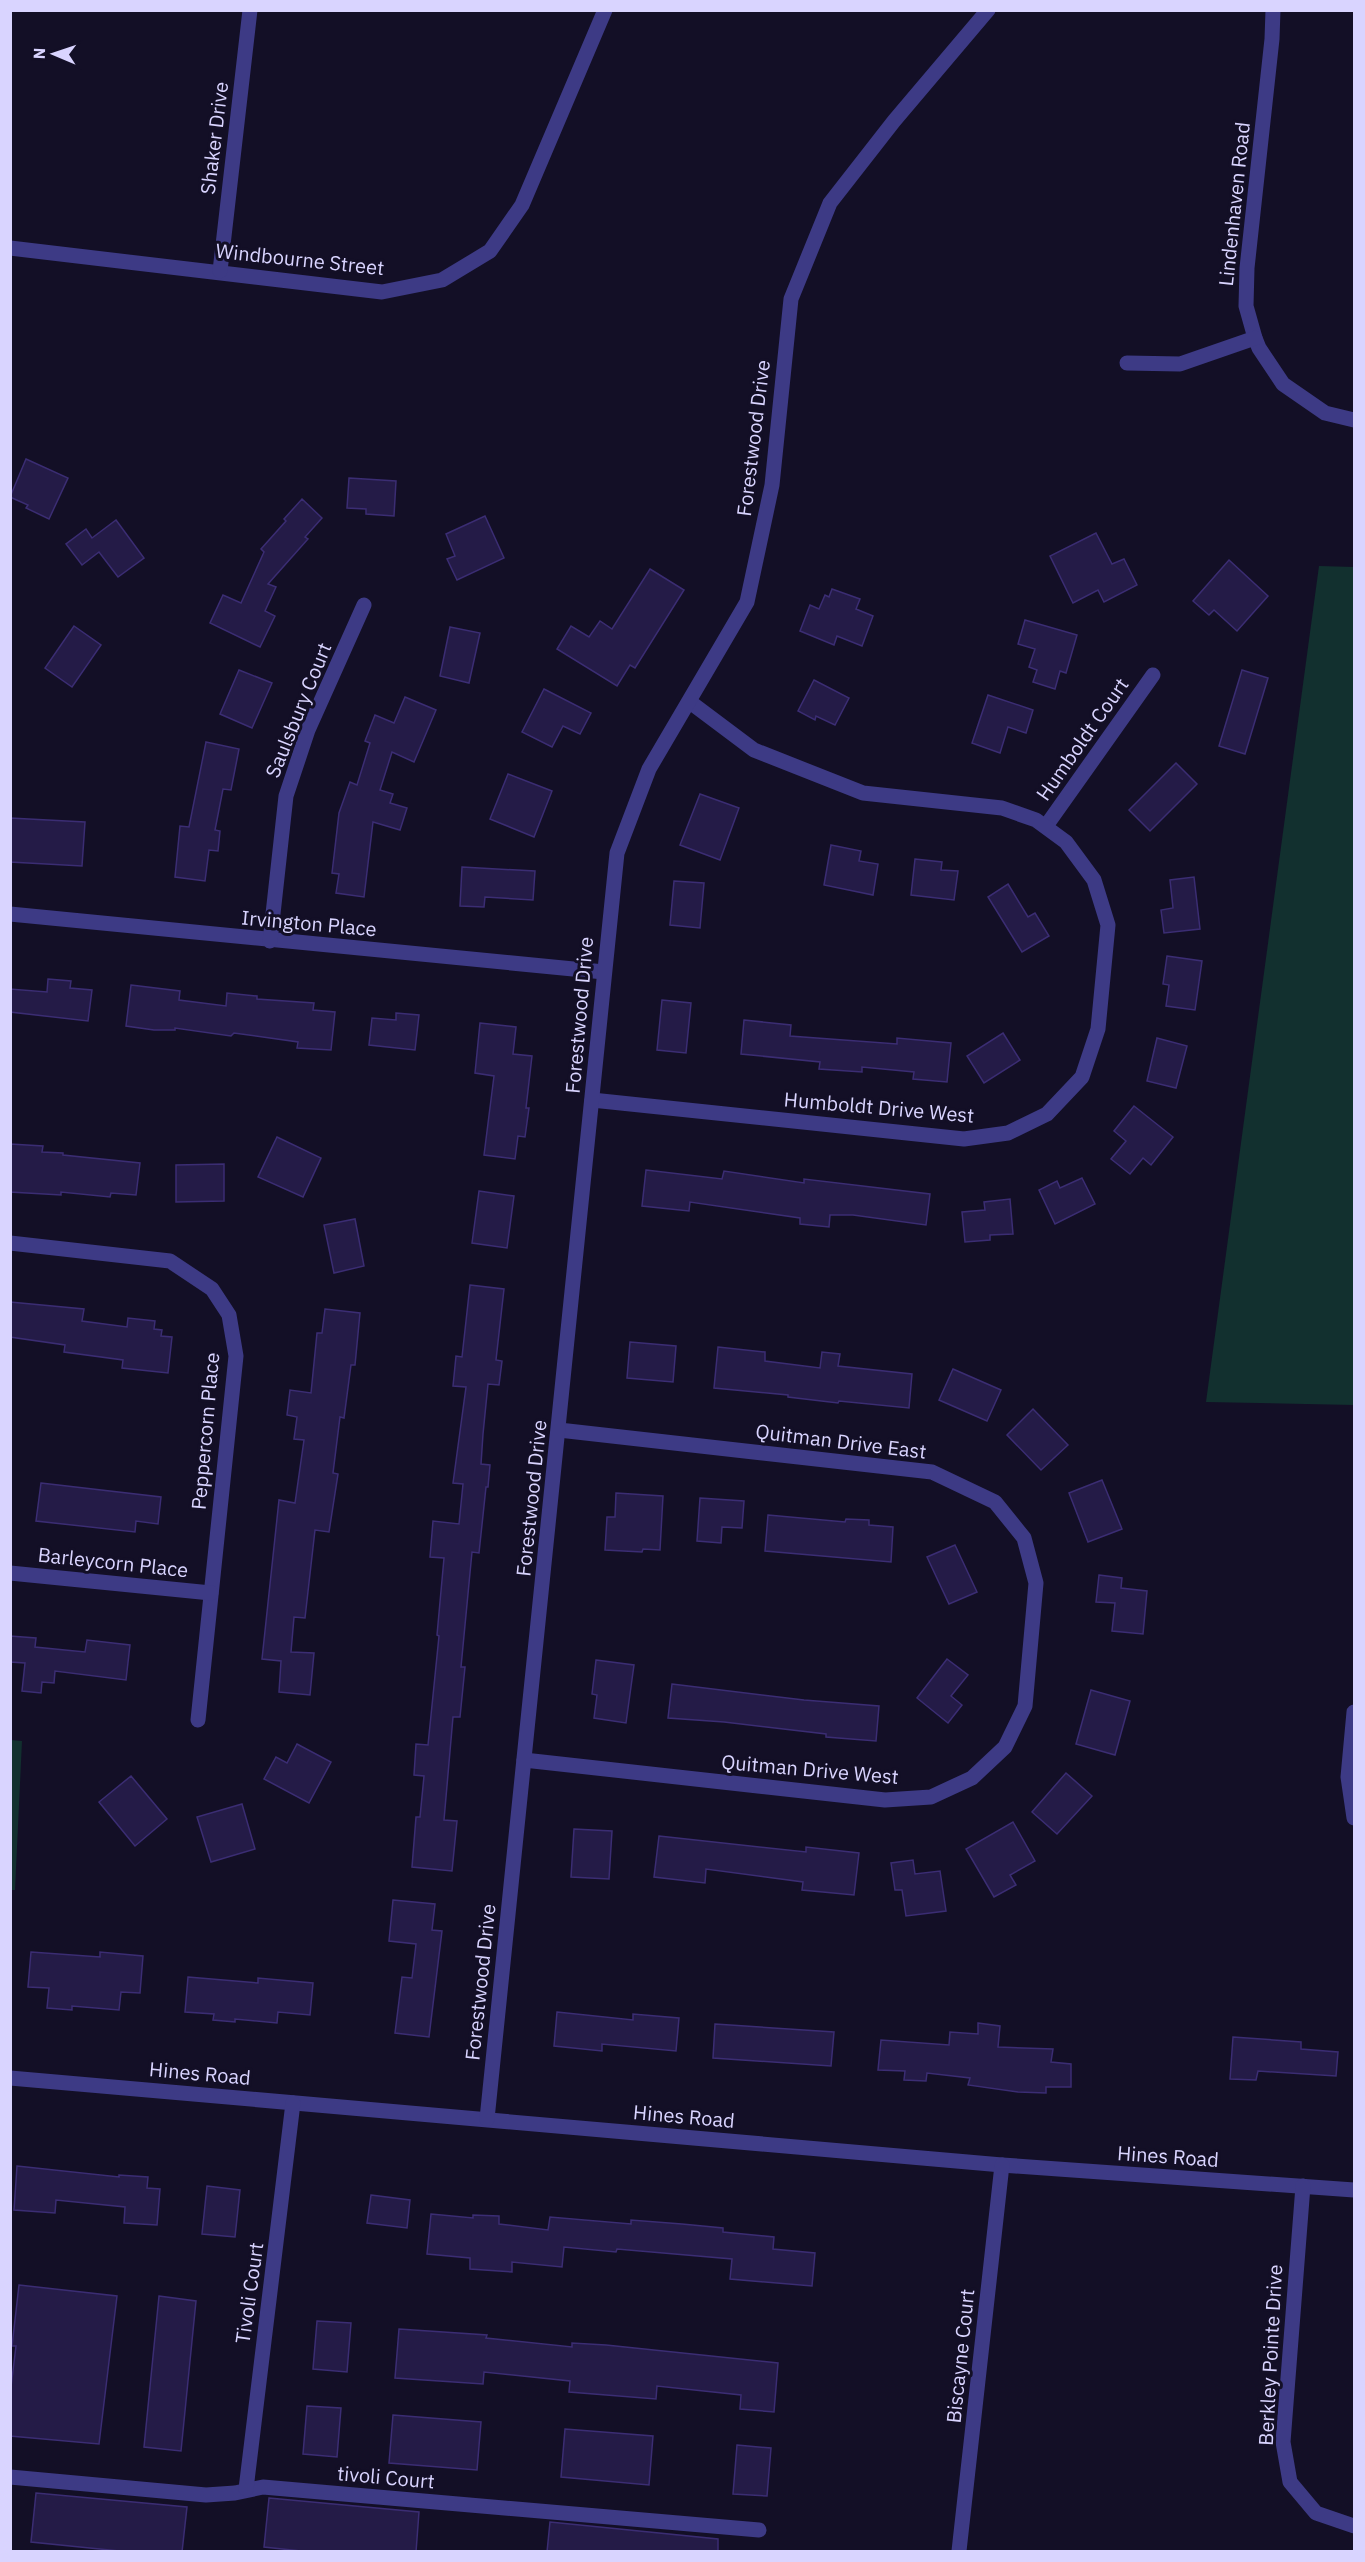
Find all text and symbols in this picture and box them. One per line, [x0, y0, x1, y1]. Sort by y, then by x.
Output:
north arrow [24, 24, 84, 84]
text: N [29, 47, 49, 60]
street label: Shaker Drive [194, 80, 234, 196]
street label: Lindenhaven Road [1212, 121, 1256, 287]
street label: Windbourne Street [214, 237, 386, 281]
street label: Forestwood Drive [730, 358, 776, 518]
street label: Saulsbury Court [259, 638, 337, 782]
street label: Humboldt Court [1030, 672, 1134, 806]
street label: Irvington Place [240, 904, 378, 942]
street label: Forestwood Drive [559, 936, 599, 1094]
street label: Humboldt Drive West [783, 1085, 975, 1129]
street label: Peppercorn Place [185, 1351, 225, 1511]
street label: Quitman Drive East [754, 1417, 928, 1465]
street label: Forestwood Drive [509, 1418, 553, 1578]
street label: Barleycorn Place [37, 1541, 190, 1583]
street label: Quitman Drive West [720, 1748, 900, 1790]
street label: Forestwood Drive [458, 1902, 502, 2062]
street label: Hines Road [148, 2055, 252, 2091]
street label: Hines Road [632, 2098, 736, 2134]
street label: Hines Road [1116, 2139, 1220, 2173]
street label: Tivoli Court [229, 2241, 269, 2345]
street label: Berkley Pointe Drive [1252, 2264, 1288, 2446]
street label: Biscayne Court [940, 2288, 980, 2424]
street label: tivoli Court [336, 2459, 436, 2495]

